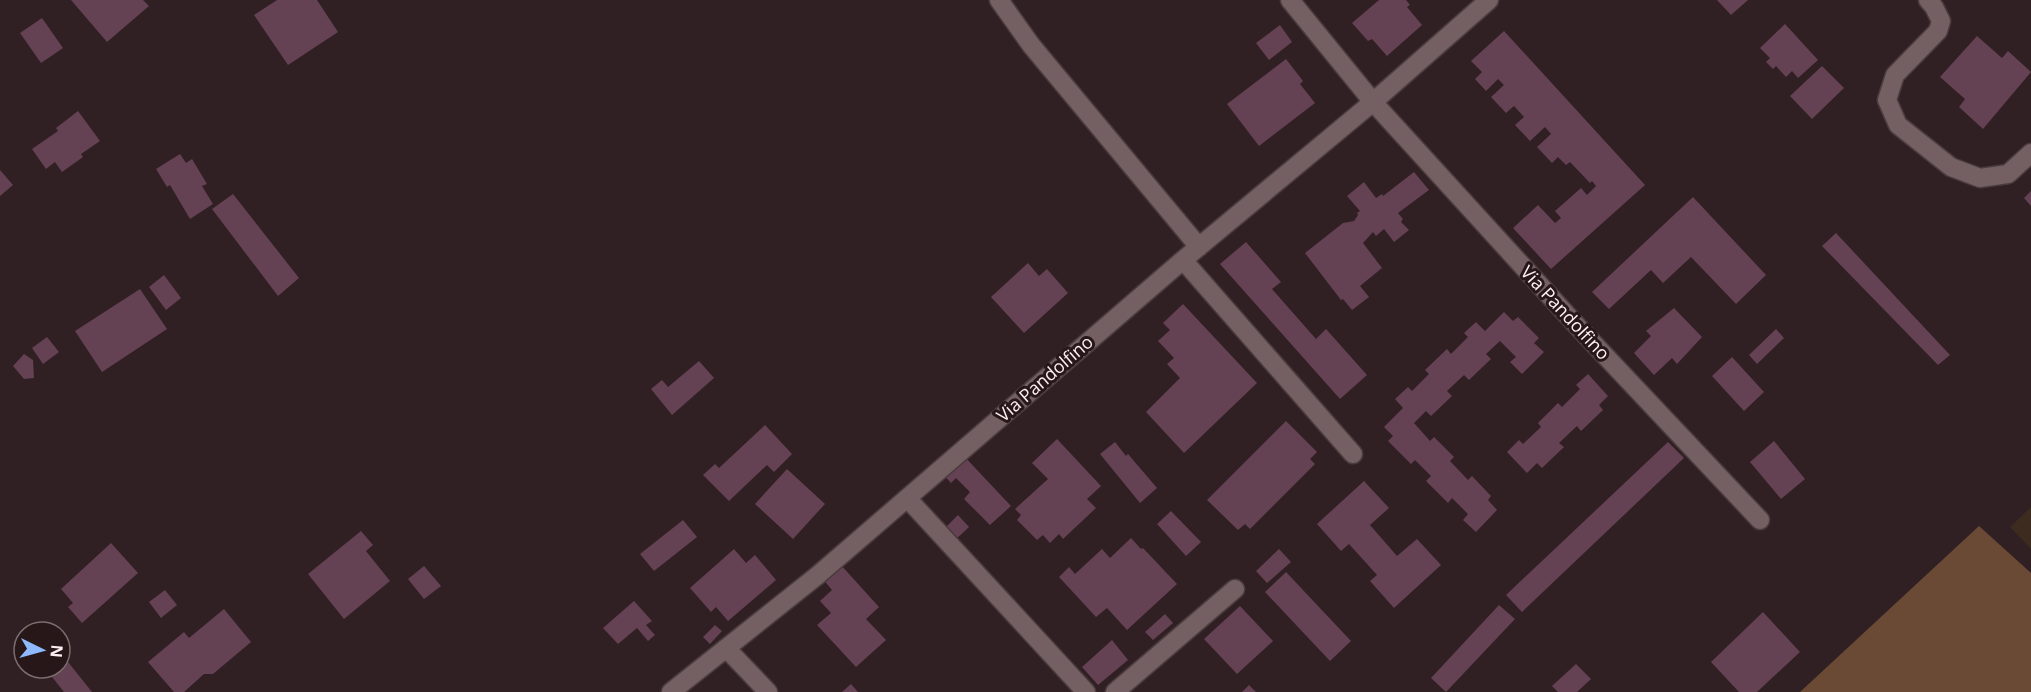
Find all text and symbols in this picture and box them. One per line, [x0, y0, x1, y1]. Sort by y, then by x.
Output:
street label: Via Pandolfino [1516, 260, 1616, 365]
street label: Via Pandolfino [991, 330, 1098, 427]
north arrow [12, 620, 72, 680]
text: N [45, 644, 68, 659]

